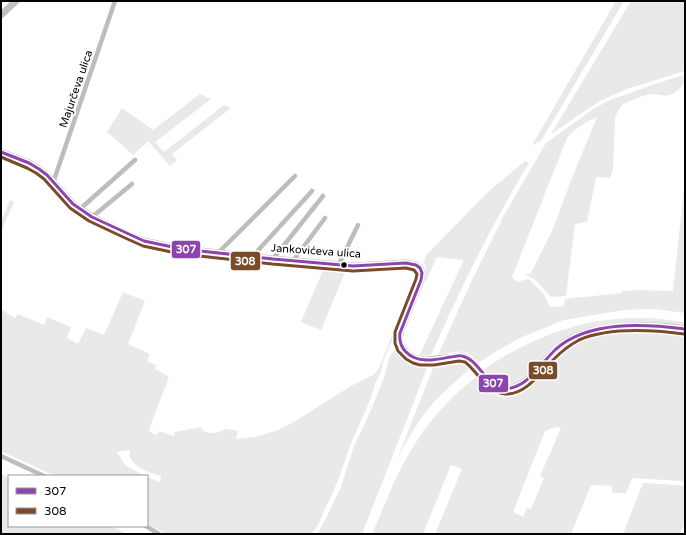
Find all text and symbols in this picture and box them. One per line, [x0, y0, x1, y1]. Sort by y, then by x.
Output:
street label: Majurčeva ulica [57, 48, 95, 130]
line badge: 307 [171, 240, 201, 259]
street label: Jankovićeva ulica [271, 241, 361, 261]
text: 307 [176, 243, 196, 256]
line badge: 308 [230, 251, 261, 271]
text: 308 [235, 255, 255, 268]
unlabelled marker [339, 260, 349, 270]
line badge: 308 [528, 361, 558, 380]
text: 308 [533, 364, 553, 377]
line badge: 307 [478, 374, 509, 393]
text: 307 [483, 377, 503, 390]
legend [8, 475, 148, 527]
text: 307 [44, 484, 67, 498]
text: 308 [44, 504, 67, 518]

